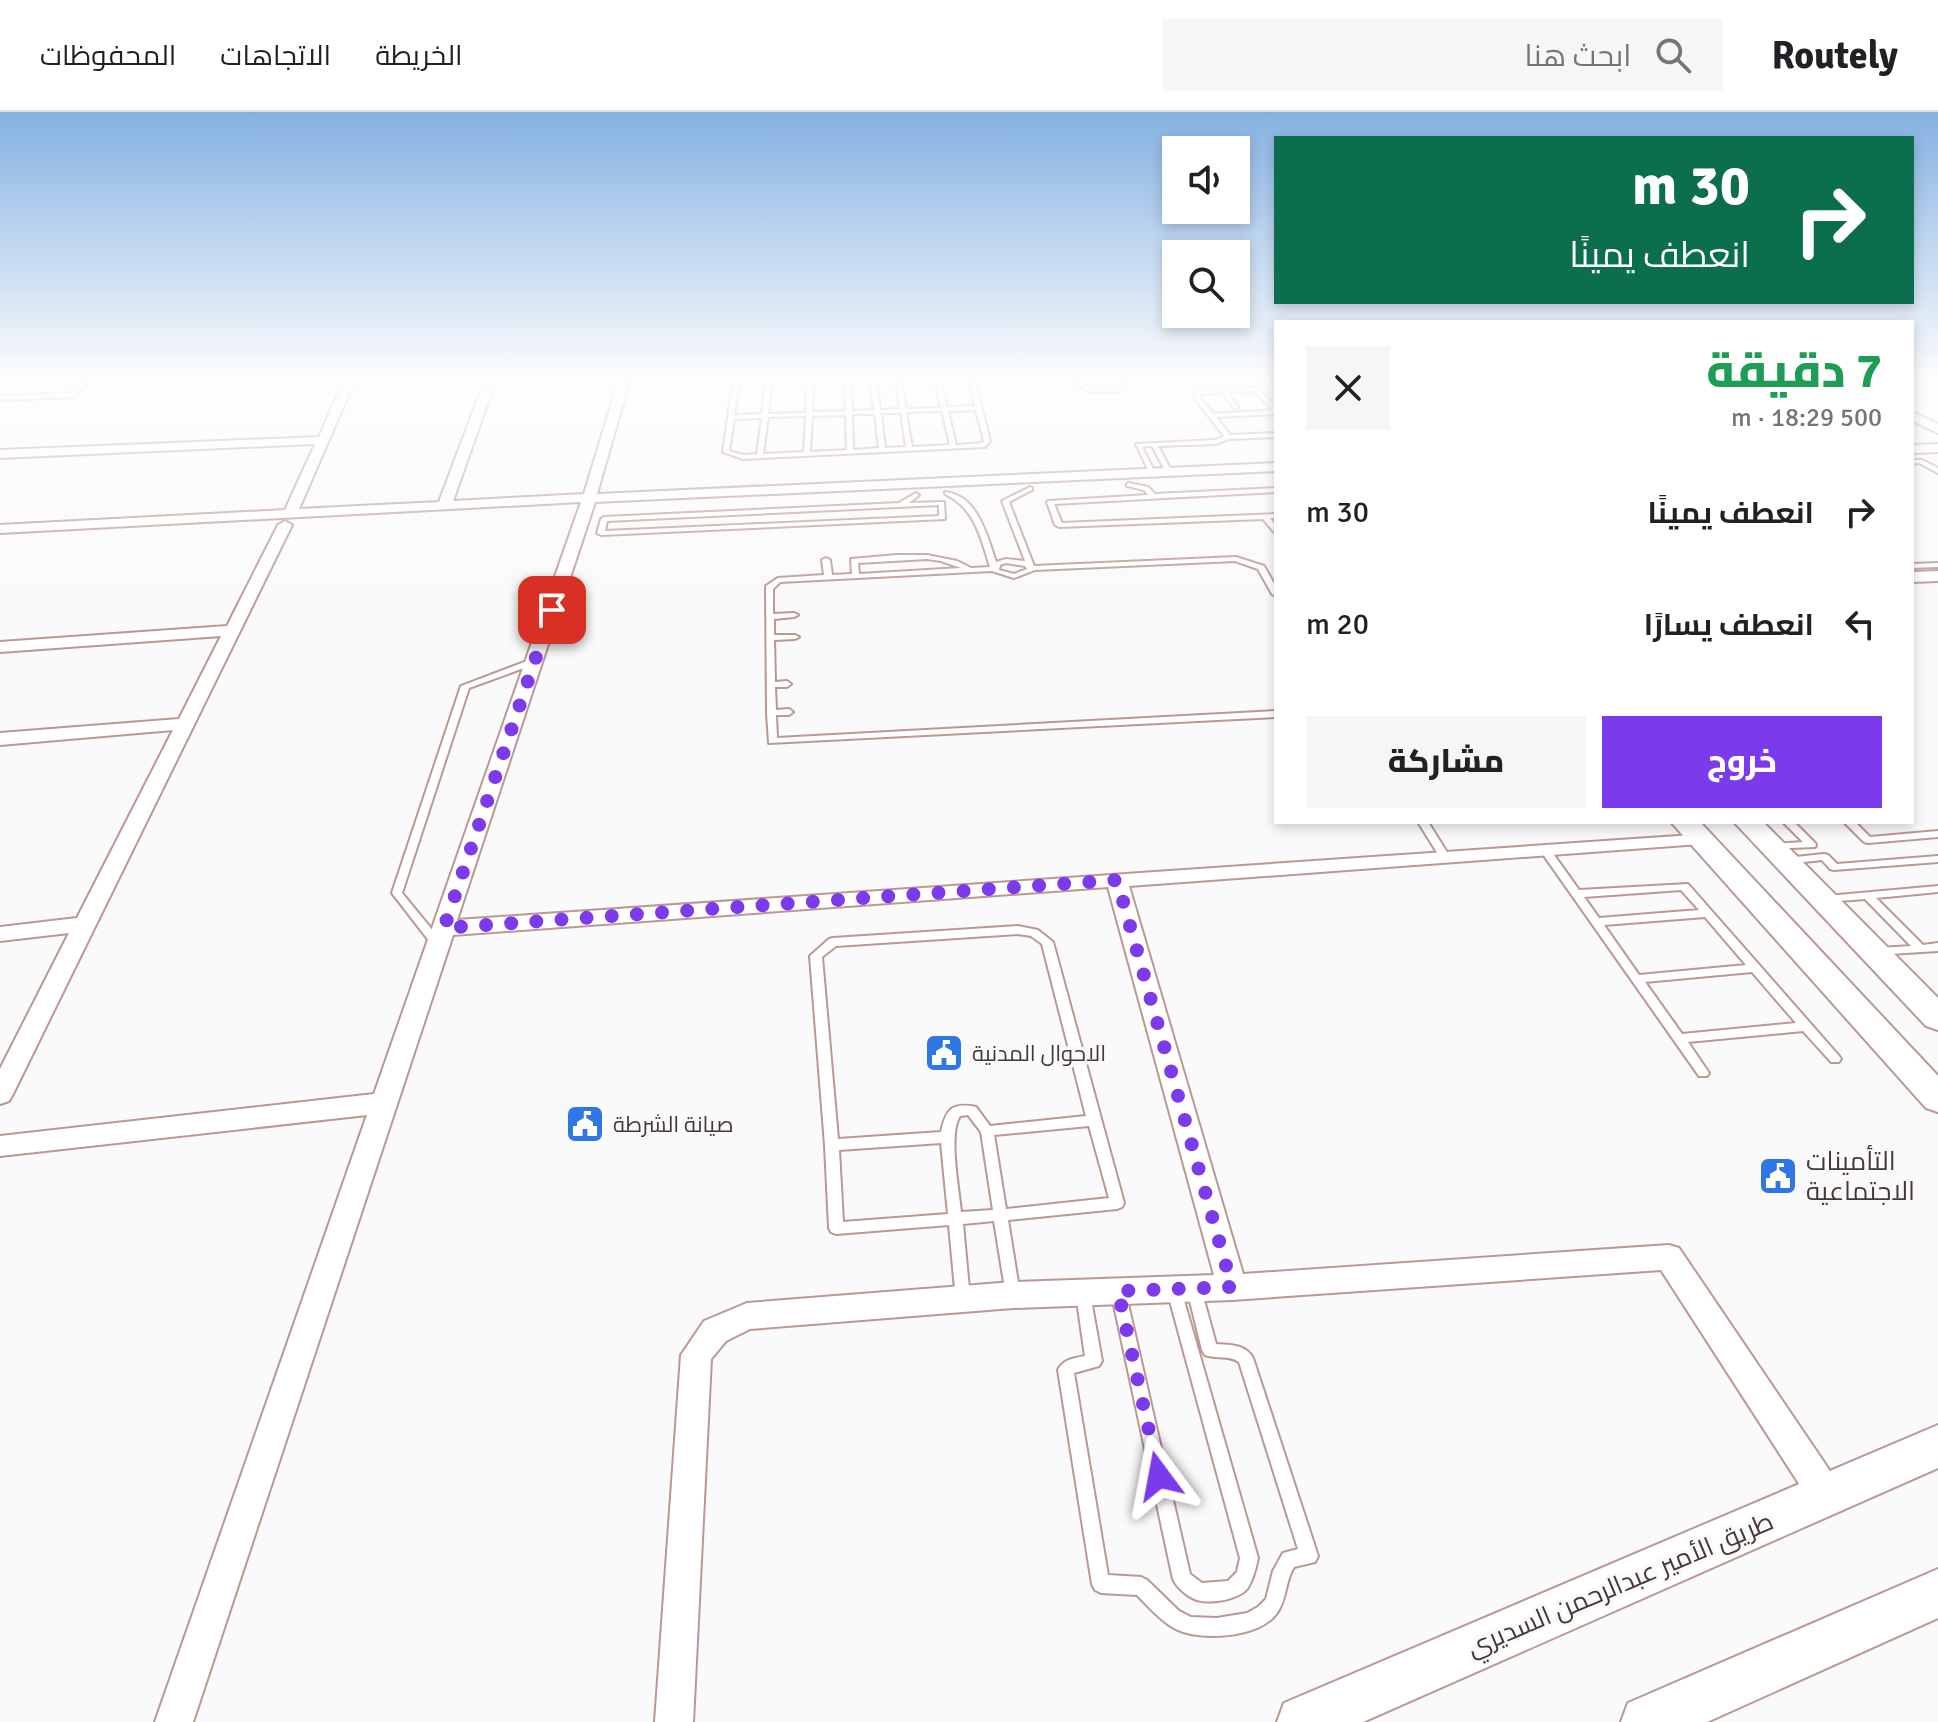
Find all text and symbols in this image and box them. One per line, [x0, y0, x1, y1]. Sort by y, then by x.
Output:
search box [1163, 19, 1723, 91]
text: Routely [1771, 32, 1898, 79]
icon: search [1651, 33, 1695, 77]
text: ابحث هنا [1525, 38, 1631, 75]
text: المحفوظات [40, 39, 176, 73]
text: الاتجاهات [220, 39, 331, 73]
text: الخريطة [375, 39, 463, 73]
map controls [1162, 136, 1250, 328]
button: sound [1162, 136, 1250, 224]
text: 30 m [1632, 151, 1750, 220]
icon: right [1778, 168, 1882, 272]
text: انعطف يمينًا [1569, 233, 1750, 278]
button: search [1162, 240, 1250, 328]
text: 7 دقيقة [1706, 342, 1882, 401]
button: close [1306, 346, 1390, 430]
text: 500 m · 18:29 [1731, 402, 1882, 434]
icon: right [1838, 490, 1882, 534]
text: 30 m [1306, 494, 1369, 531]
text: انعطف يمينًا [1647, 495, 1814, 532]
pin [518, 576, 586, 644]
icon: arrive [530, 588, 574, 632]
icon: left [1838, 602, 1882, 646]
text: 20 m [1306, 606, 1369, 643]
text: انعطف يسارًا [1644, 607, 1814, 644]
button: مشاركة [1306, 716, 1586, 808]
button: خروج [1602, 716, 1882, 808]
public building icon: الاحوال المدنية [923, 1032, 965, 1074]
place label: الاحوال المدنية [972, 1040, 1106, 1067]
public building icon: صيانة الشرطة [564, 1103, 606, 1145]
place label: صيانة الشرطة [613, 1111, 734, 1138]
place label: التأمينات الاجتماعية [1806, 1144, 1915, 1208]
public building icon: التأمينات الاجتماعية [1757, 1155, 1799, 1197]
position arrow [1117, 1434, 1201, 1518]
street label: طريق الأمير عبدالرحمن السديري [1462, 1506, 1780, 1667]

